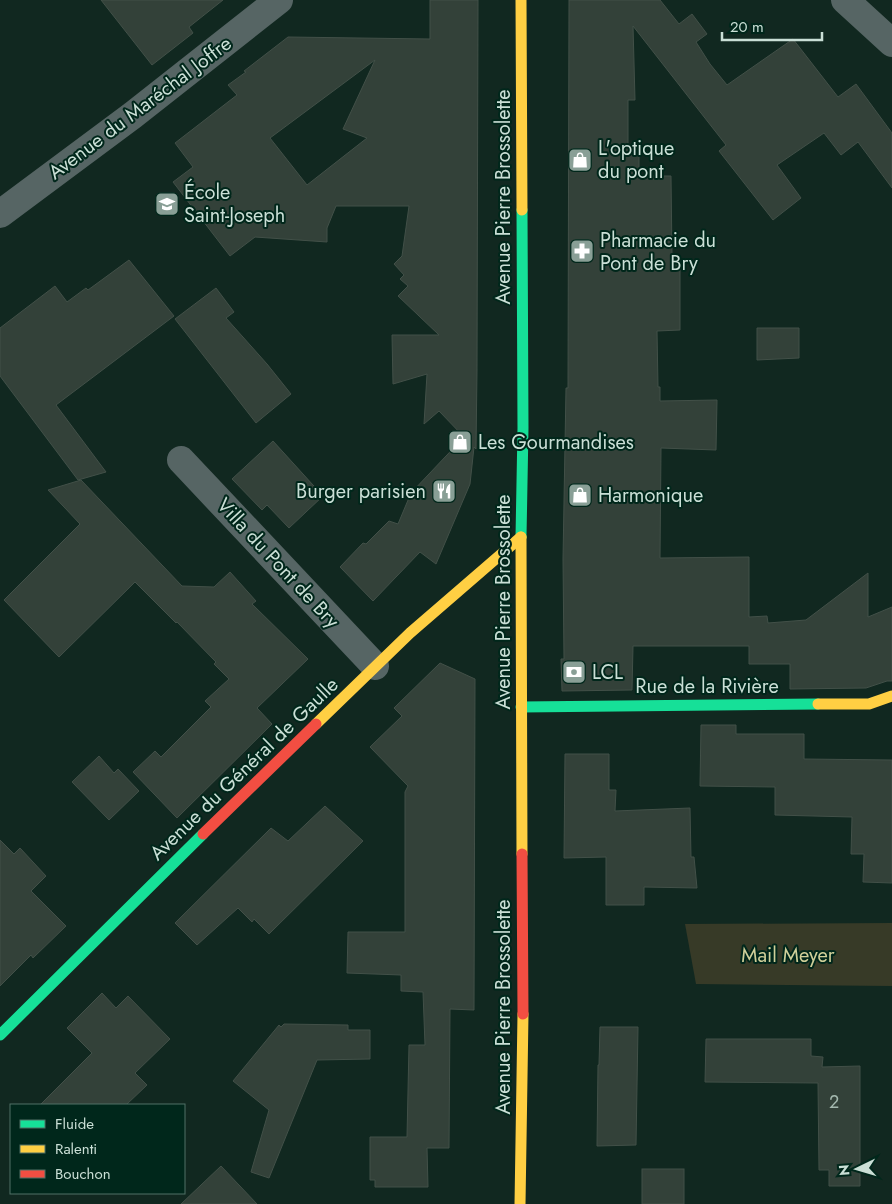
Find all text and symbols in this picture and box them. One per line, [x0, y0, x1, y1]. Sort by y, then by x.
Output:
scale bar [722, 10, 822, 42]
text: 20 m [730, 16, 764, 38]
street label: Avenue du Maréchal Joffre [42, 29, 238, 187]
street label: Avenue Pierre Brossolette [489, 90, 518, 304]
place label: L'optique du pont [598, 134, 674, 186]
shop icon: L'optique du pont [567, 147, 593, 173]
place label: École Saint-Joseph [184, 178, 285, 230]
school or university icon: École Saint-Joseph [154, 191, 180, 217]
place label: Pharmacie du Pont de Bry [600, 226, 716, 278]
pharmacy icon: Pharmacie du Pont de Bry [569, 238, 595, 264]
place label: Les Gourmandises [478, 428, 634, 457]
shop icon: Les Gourmandises [447, 429, 473, 455]
place label: Burger parisien [296, 477, 426, 506]
restaurant icon: Burger parisien [431, 478, 457, 504]
place label: Harmonique [598, 481, 703, 510]
shop icon: Harmonique [567, 482, 593, 508]
street label: Villa du Pont de Bry [210, 491, 346, 635]
street label: Avenue Pierre Brossolette [489, 495, 518, 709]
place label: LCL [592, 658, 623, 687]
bank icon: LCL [561, 659, 587, 685]
street label: Avenue du Général de Gaulle [143, 671, 345, 867]
street label: Rue de la Rivière [635, 672, 779, 701]
street label: Avenue Pierre Brossolette [489, 900, 518, 1114]
park label: Mail Meyer [741, 941, 835, 970]
house number: 2 [829, 1089, 839, 1115]
legend [10, 1104, 185, 1194]
text: Fluide [55, 1113, 94, 1135]
text: Ralenti [55, 1138, 97, 1160]
north arrow [832, 1144, 882, 1194]
text: Bouchon [55, 1163, 111, 1185]
text: N [834, 1164, 854, 1177]

